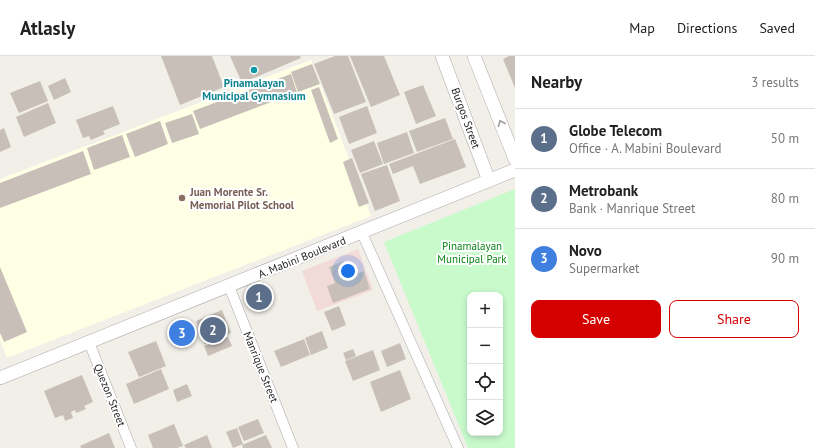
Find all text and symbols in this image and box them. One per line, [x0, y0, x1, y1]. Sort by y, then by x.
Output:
text: Atlasly [20, 16, 75, 40]
text: Map [629, 19, 655, 37]
text: Directions [677, 19, 737, 37]
text: Saved [759, 19, 795, 37]
marker: Pinamalayan Municipal Gymnasium [249, 65, 259, 75]
text: Nearby [531, 71, 582, 93]
text: 3 results [751, 74, 799, 91]
place label: Pinamalayan Municipal Gymnasium [202, 76, 306, 103]
street label: Burgos Street [449, 86, 484, 151]
one-way arrow [497, 119, 505, 126]
text: Globe Telecom [569, 121, 662, 140]
text: 1 [540, 130, 548, 147]
text: 50 m [771, 130, 799, 147]
text: Office · A. Mabini Boulevard [569, 140, 722, 157]
text: Metrobank [569, 181, 638, 200]
place label: Juan Morente Sr. Memorial Pilot School [189, 185, 295, 212]
text: 2 [540, 190, 548, 207]
text: 80 m [771, 190, 799, 207]
marker: Juan Morente Sr. Memorial Pilot School [177, 193, 187, 203]
text: Bank · Manrique Street [569, 200, 695, 217]
street label: A. Mabini Boulevard [256, 233, 348, 281]
park label: Pinamalayan Municipal Park [437, 239, 507, 266]
text: Novo [569, 241, 602, 260]
text: 3 [540, 250, 548, 267]
text: 90 m [771, 250, 799, 267]
text: Supermarket [569, 260, 639, 277]
your location [338, 261, 358, 281]
pin: 1 [246, 282, 272, 312]
map controls [467, 292, 503, 436]
button: + [467, 292, 503, 328]
button: Save [531, 300, 661, 338]
button: Share [669, 300, 799, 338]
pin: 2 [200, 315, 226, 345]
pin: 3 [169, 318, 195, 348]
button: − [467, 328, 503, 364]
street label: Manrique Street [240, 329, 282, 405]
street label: Quezon Street [91, 361, 129, 429]
button: locate [467, 364, 503, 400]
button: layers [467, 400, 503, 436]

